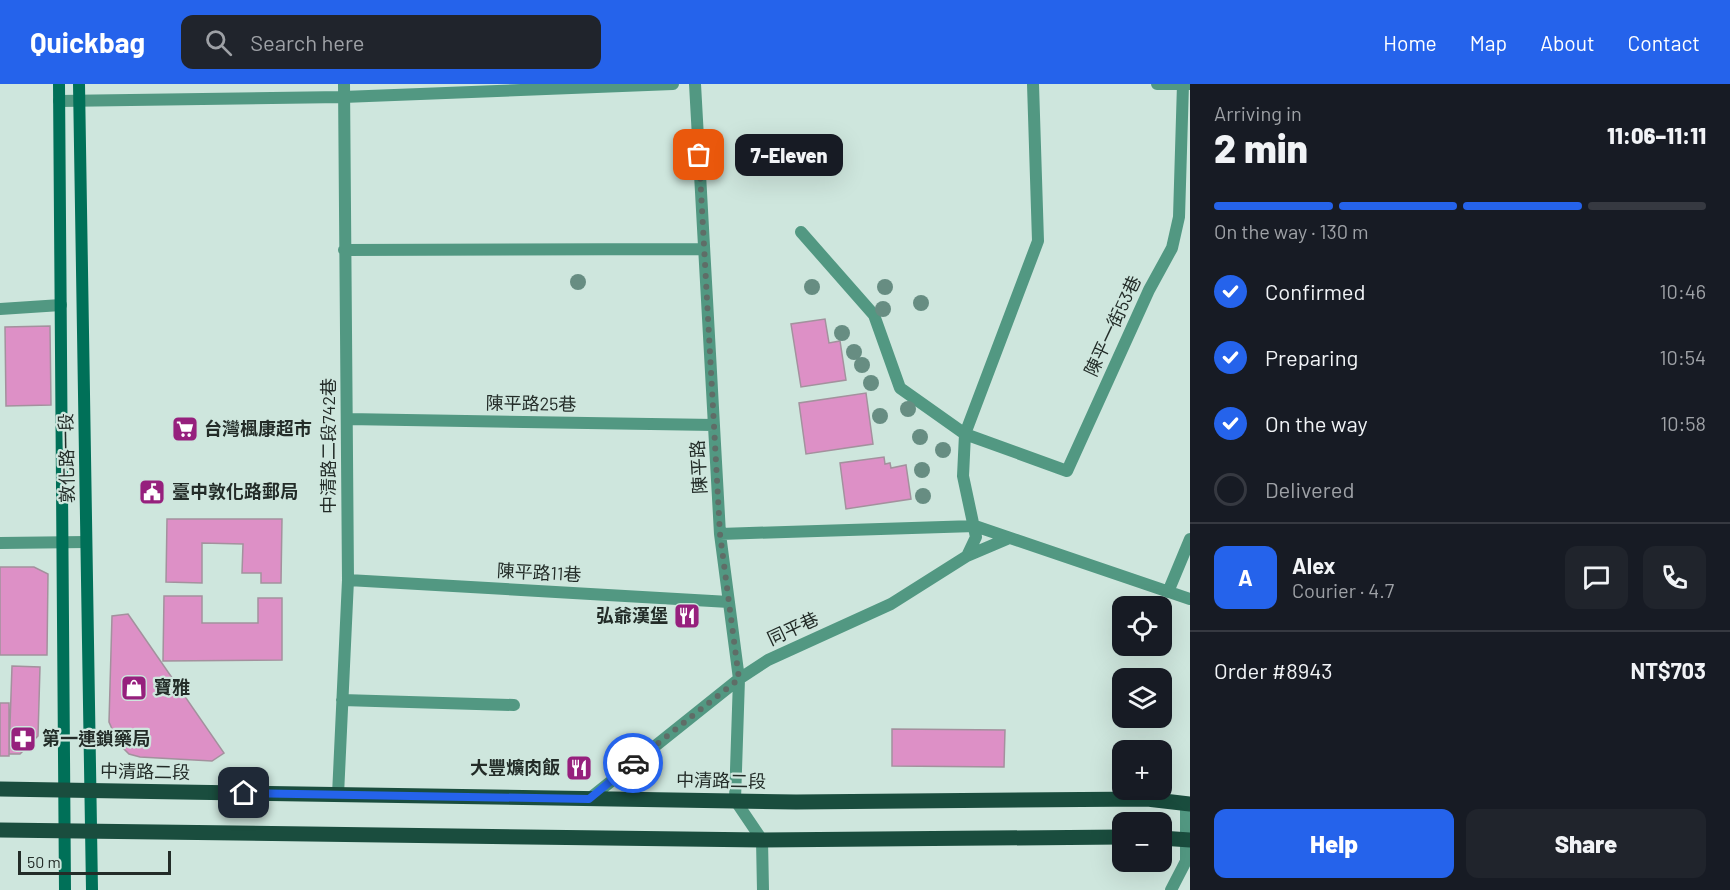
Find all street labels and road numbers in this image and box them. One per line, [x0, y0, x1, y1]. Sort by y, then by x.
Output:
street label: 陳平一街53巷 [1079, 272, 1145, 379]
street label: 中清路二段742巷 [317, 378, 339, 514]
street label: 陳平路25巷 [485, 391, 577, 415]
street label: 敦化路一段 [54, 413, 78, 503]
street label: 陳平路 [686, 440, 710, 495]
street label: 陳平路11巷 [496, 559, 582, 585]
street label: 同平巷 [763, 607, 822, 649]
street label: 中清路二段 [100, 759, 190, 783]
street label: 中清路二段 [676, 768, 766, 792]

